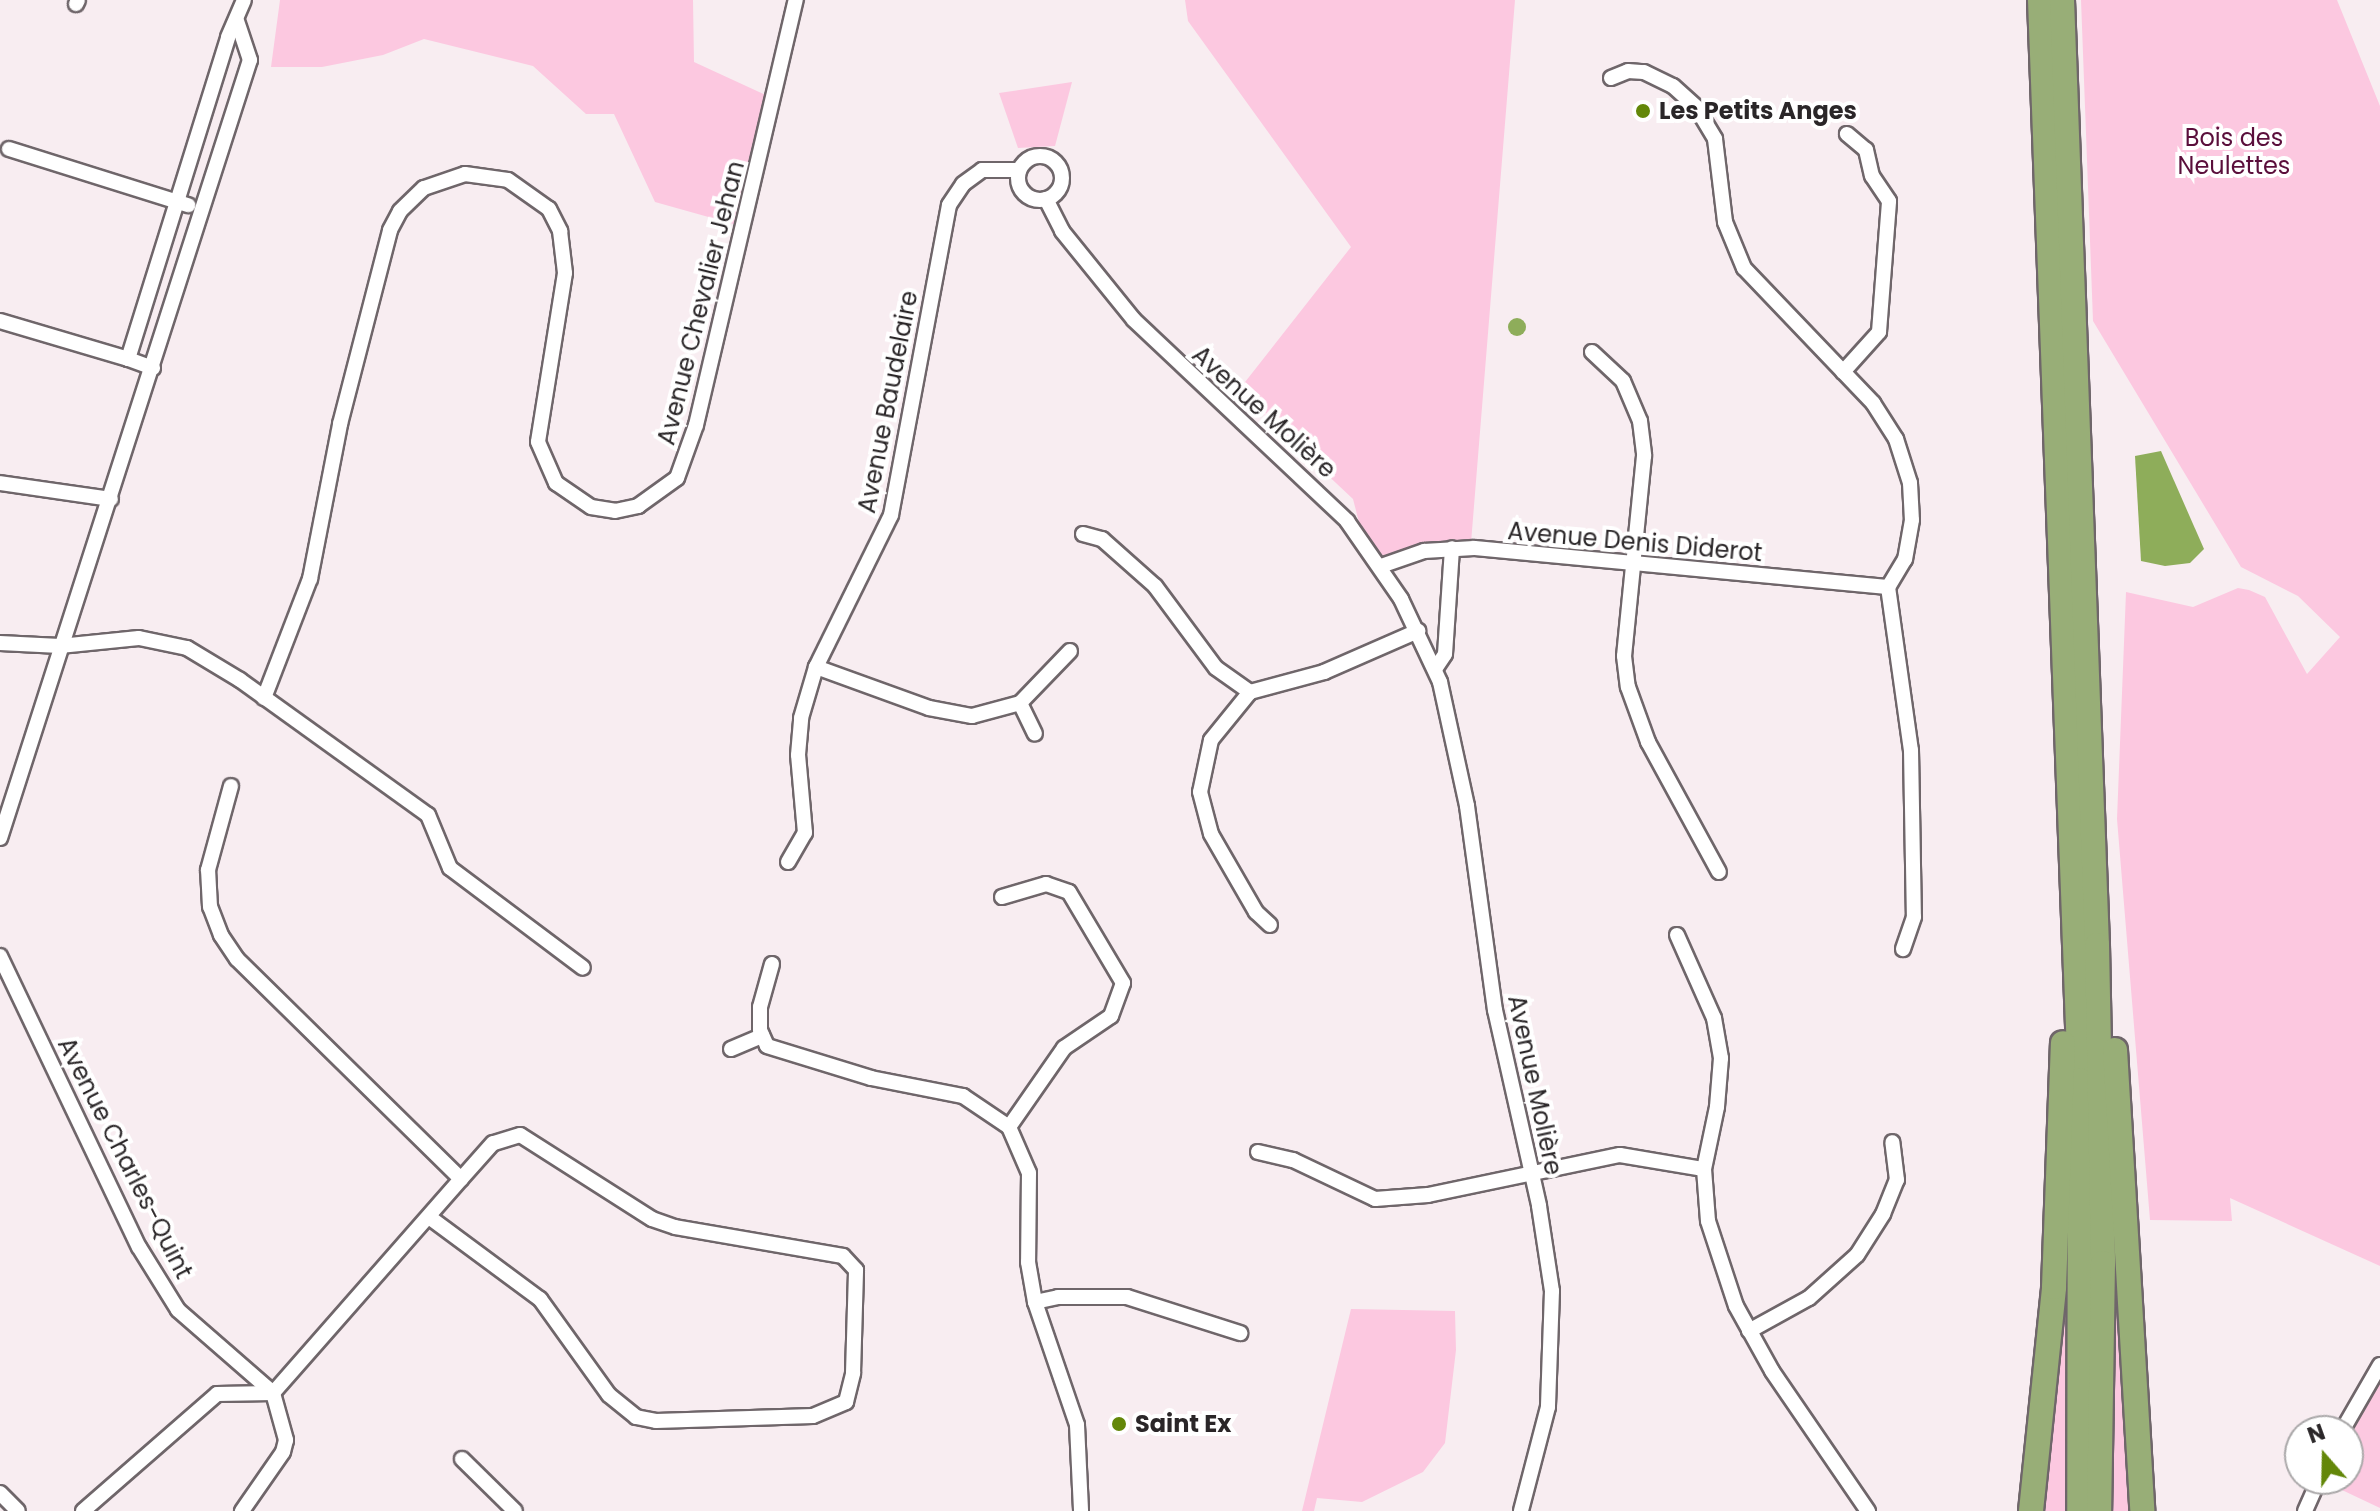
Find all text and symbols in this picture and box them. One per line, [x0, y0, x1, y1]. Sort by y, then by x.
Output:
place label: Les Petits Anges [1659, 97, 1857, 125]
marker: Les Petits Anges [1634, 102, 1652, 120]
park label: Bois des Neulettes [2178, 124, 2290, 180]
street label: Avenue Chevalier Jehan [652, 158, 750, 448]
street label: Avenue Baudelaire [852, 288, 924, 516]
street label: Avenue Molière [1186, 340, 1342, 484]
street label: Avenue Denis Diderot [1506, 517, 1764, 567]
street label: Avenue Molière [1502, 992, 1568, 1178]
street label: Avenue Charles-Quint [52, 1033, 198, 1283]
place label: Saint Ex [1135, 1410, 1231, 1438]
marker: Saint Ex [1110, 1415, 1128, 1433]
north arrow [2284, 1415, 2364, 1495]
text: N [2303, 1416, 2329, 1451]

